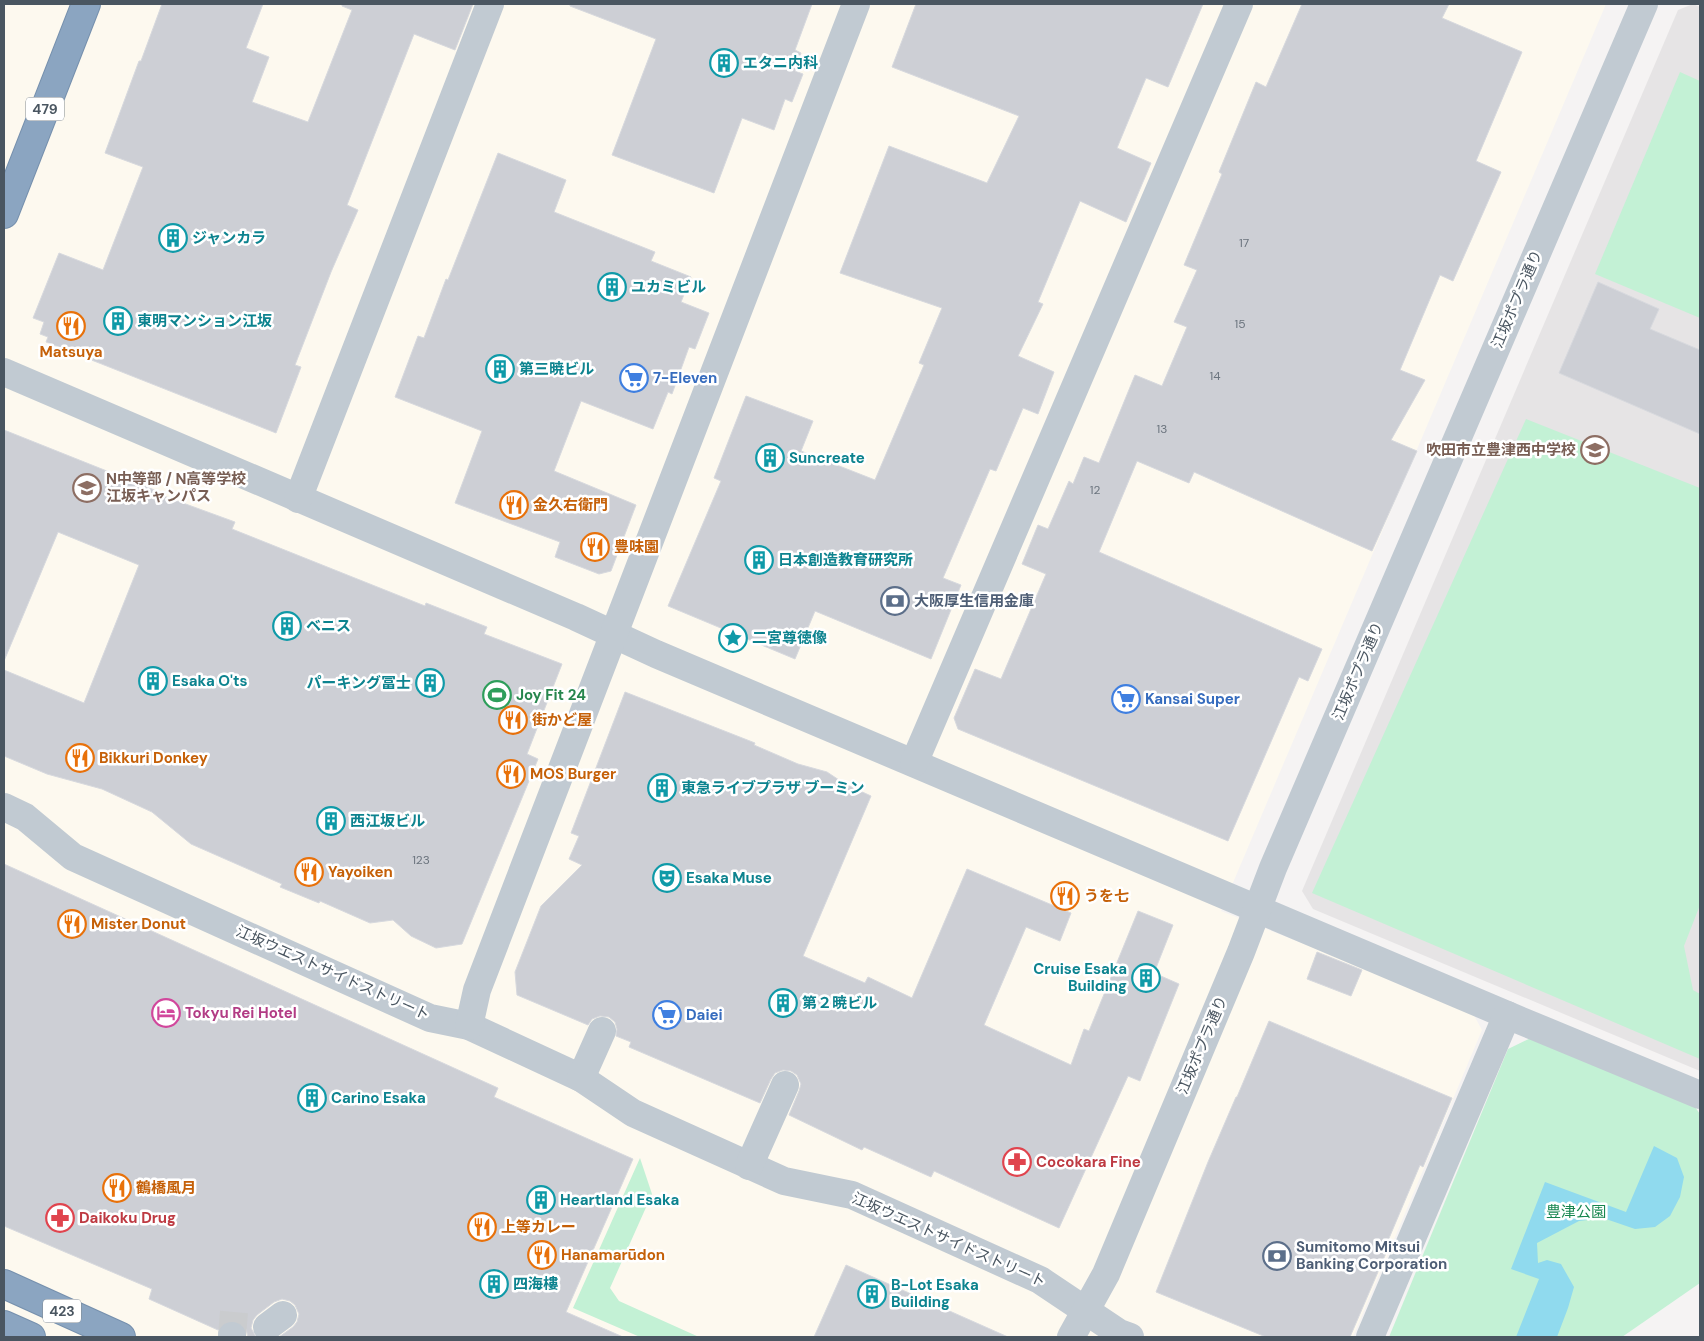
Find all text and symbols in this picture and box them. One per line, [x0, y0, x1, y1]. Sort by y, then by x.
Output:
building icon: エタニ内科 [709, 48, 739, 78]
place label: エタニ内科 [743, 53, 818, 73]
road number: 479 [26, 98, 64, 120]
building icon: ジャンカラ [158, 223, 188, 253]
place label: ジャンカラ [192, 228, 266, 248]
house number: 17 [1239, 235, 1249, 251]
street label: 江坂ポプラ通り [1487, 247, 1547, 351]
building icon: ユカミビル [597, 272, 627, 302]
place label: ユカミビル [631, 277, 706, 297]
building icon: 東明マンション江坂 [103, 306, 133, 336]
restaurant icon: Matsuya [56, 311, 86, 341]
place label: 東明マンション江坂 [137, 311, 272, 331]
house number: 15 [1234, 316, 1246, 332]
place label: Matsuya [40, 342, 102, 362]
building icon: 第三暁ビル [485, 354, 515, 384]
place label: 第三暁ビル [519, 359, 594, 379]
supermarket icon: 7-Eleven [619, 363, 649, 393]
place label: 7-Eleven [653, 368, 717, 388]
house number: 14 [1209, 368, 1221, 384]
house number: 13 [1157, 421, 1167, 437]
school or university icon: 吹田市立豊津西中学校 [1580, 435, 1610, 465]
place label: 吹田市立豊津西中学校 [1426, 440, 1576, 460]
building icon: Suncreate [755, 443, 785, 473]
place label: Suncreate [789, 448, 865, 468]
place label: N中等部 / N高等学校 江坂キャンパス [106, 469, 246, 506]
school or university icon: N中等部 / N高等学校 江坂キャンパス [72, 473, 102, 503]
house number: 12 [1090, 482, 1100, 498]
restaurant icon: 金久右衛門 [499, 490, 529, 520]
place label: 金久右衛門 [533, 495, 608, 515]
restaurant icon: 豊味園 [580, 532, 610, 562]
place label: 豊味園 [614, 537, 659, 557]
building icon: 日本創造教育研究所 [744, 545, 774, 575]
place label: 日本創造教育研究所 [778, 550, 913, 570]
bank icon: 大阪厚生信用金庫 [880, 586, 910, 616]
place label: 大阪厚生信用金庫 [914, 591, 1034, 611]
building icon: ベニス [272, 611, 302, 641]
place label: ベニス [306, 616, 351, 636]
street label: 江坂ポプラ通り [1328, 619, 1388, 723]
place icon: 二宮尊徳像 [718, 623, 748, 653]
place label: 二宮尊徳像 [752, 628, 827, 648]
building icon: Esaka O'ts [138, 666, 168, 696]
building icon: パーキング冨士 [415, 668, 445, 698]
place label: Esaka O'ts [172, 671, 247, 691]
place label: パーキング冨士 [306, 673, 411, 693]
sports icon: Joy Fit 24 [482, 680, 512, 710]
supermarket icon: Kansai Super [1111, 684, 1141, 714]
place label: Joy Fit 24 [516, 685, 586, 705]
place label: Kansai Super [1145, 689, 1240, 709]
restaurant icon: 街かど屋 [498, 705, 528, 735]
place label: 街かど屋 [532, 710, 592, 730]
restaurant icon: Bikkuri Donkey [65, 743, 95, 773]
place label: Bikkuri Donkey [99, 748, 208, 768]
restaurant icon: MOS Burger [496, 759, 526, 789]
place label: MOS Burger [530, 764, 616, 784]
building icon: 東急ライブプラザ ブーミン [647, 773, 677, 803]
place label: 東急ライブプラザ ブーミン [681, 778, 865, 798]
building icon: 西江坂ビル [316, 806, 346, 836]
place label: 西江坂ビル [350, 811, 425, 831]
house number: 123 [412, 852, 430, 868]
restaurant icon: Yayoiken [294, 857, 324, 887]
place label: Yayoiken [328, 862, 393, 882]
theatre icon: Esaka Muse [652, 863, 682, 893]
place label: Esaka Muse [686, 868, 772, 888]
restaurant icon: うを七 [1050, 881, 1080, 911]
place label: うを七 [1084, 886, 1129, 906]
restaurant icon: Mister Donut [57, 909, 87, 939]
place label: Mister Donut [91, 914, 186, 934]
street label: 江坂ウエストサイドストリート [233, 921, 433, 1025]
place label: Cruise Esaka Building [1033, 959, 1127, 996]
building icon: Cruise Esaka Building [1131, 963, 1161, 993]
building icon: 第２暁ビル [768, 988, 798, 1018]
place label: 第２暁ビル [802, 993, 877, 1013]
street label: 江坂ポプラ通り [1172, 993, 1232, 1097]
hotel icon: Tokyu Rei Hotel [151, 998, 181, 1028]
supermarket icon: Daiei [652, 1000, 682, 1030]
place label: Tokyu Rei Hotel [185, 1003, 297, 1023]
place label: Daiei [686, 1005, 723, 1025]
building icon: Carino Esaka [297, 1083, 327, 1113]
place label: Carino Esaka [331, 1088, 426, 1108]
pharmacy icon: Cocokara Fine [1002, 1147, 1032, 1177]
place label: Cocokara Fine [1036, 1152, 1141, 1172]
restaurant icon: 鶴橋風月 [102, 1173, 132, 1203]
place label: 鶴橋風月 [136, 1178, 196, 1198]
building icon: Heartland Esaka [526, 1185, 556, 1215]
street label: 江坂ウエストサイドストリート [849, 1188, 1049, 1292]
place label: Heartland Esaka [560, 1190, 679, 1210]
park label: 豊津公園 [1546, 1202, 1606, 1222]
pharmacy icon: Daikoku Drug [45, 1203, 75, 1233]
place label: Daikoku Drug [79, 1208, 176, 1228]
restaurant icon: 上等カレー [467, 1212, 497, 1242]
place label: 上等カレー [501, 1217, 576, 1237]
place label: Sumitomo Mitsui Banking Corporation [1296, 1237, 1447, 1274]
restaurant icon: Hanamarūdon [527, 1240, 557, 1270]
bank icon: Sumitomo Mitsui Banking Corporation [1262, 1241, 1292, 1271]
place label: Hanamarūdon [561, 1245, 665, 1265]
building icon: 四海樓 [479, 1269, 509, 1299]
place label: 四海樓 [513, 1274, 558, 1294]
place label: B-Lot Esaka Building [891, 1275, 979, 1312]
building icon: B-Lot Esaka Building [857, 1279, 887, 1309]
road number: 423 [43, 1300, 81, 1322]

